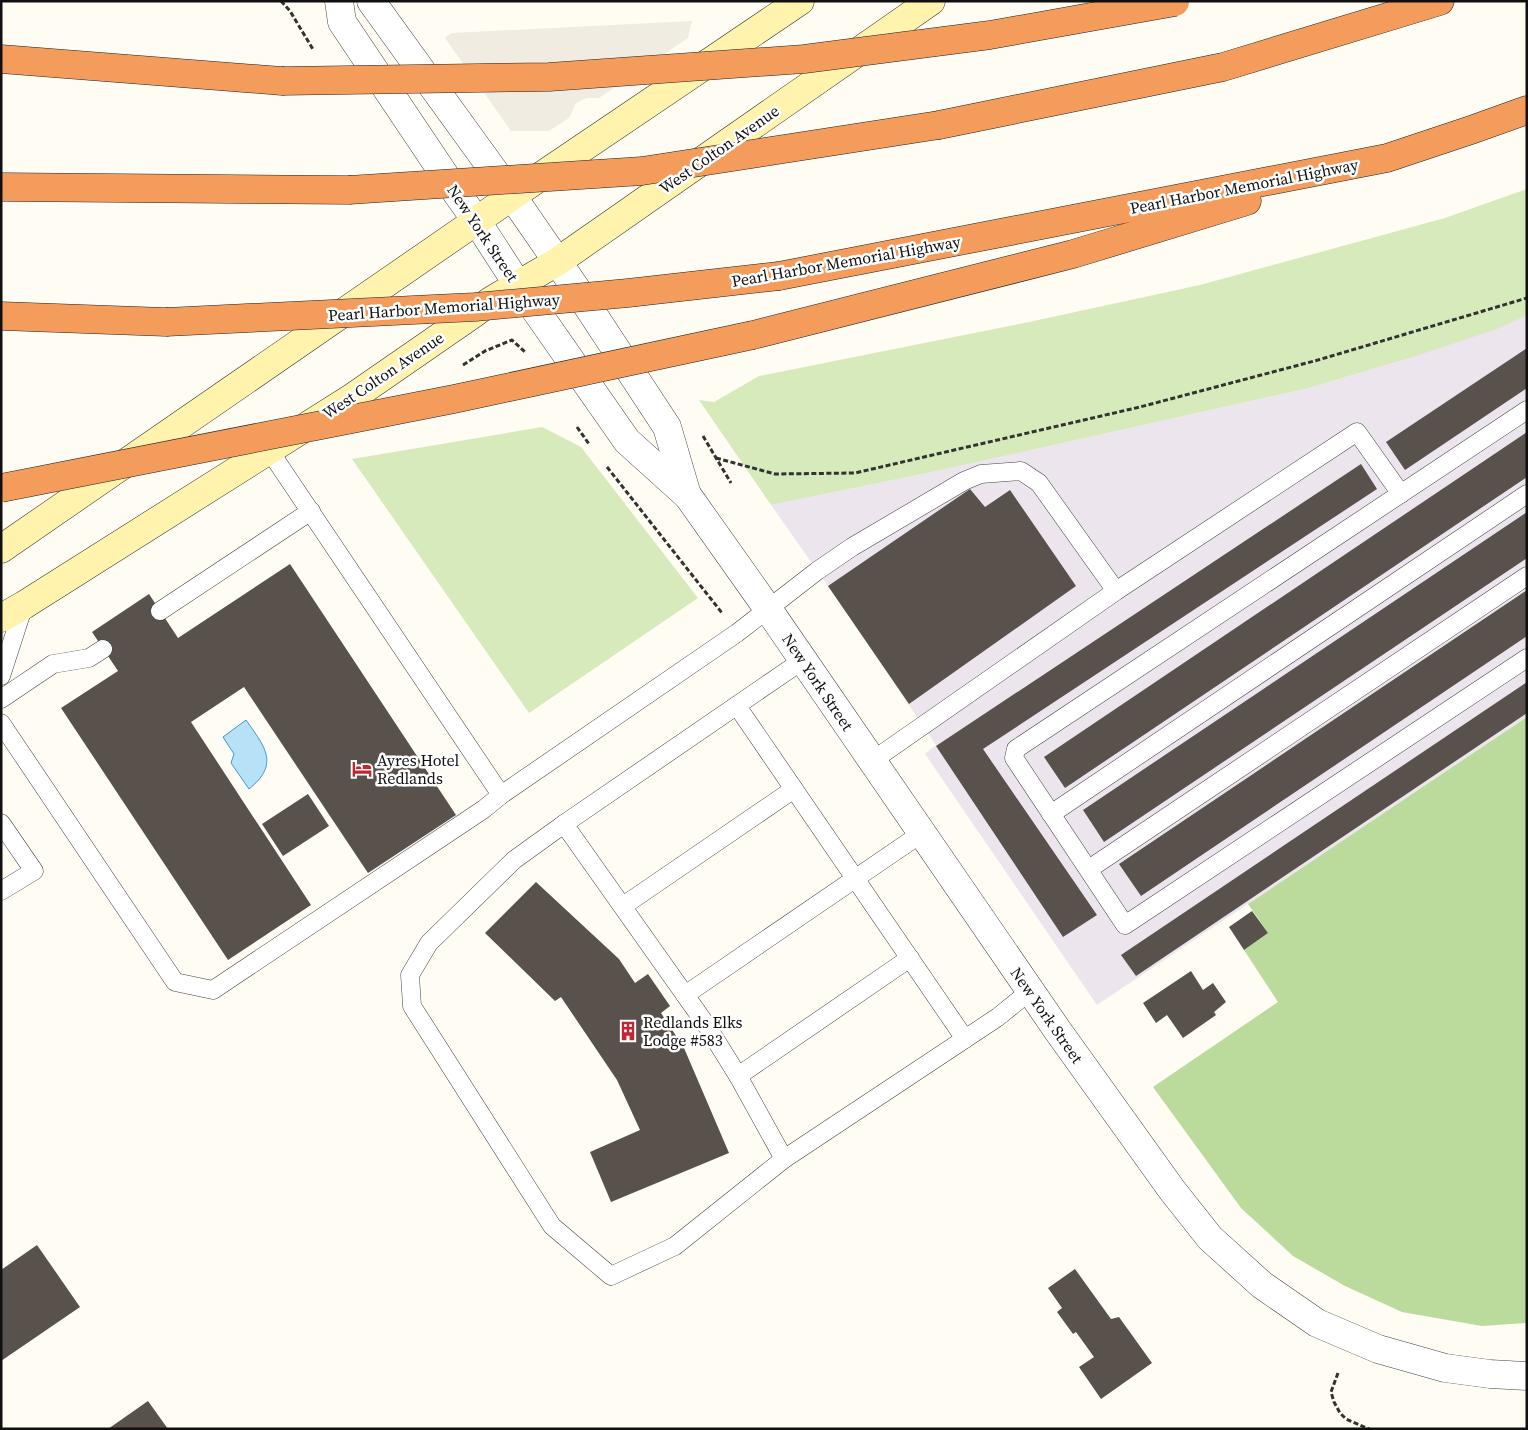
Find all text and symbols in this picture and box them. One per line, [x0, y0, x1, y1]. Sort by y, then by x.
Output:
street label: West Colton Avenue [655, 99, 783, 199]
street label: Pearl Harbor Memorial Highway [1128, 153, 1361, 219]
street label: New York Street [442, 180, 524, 287]
street label: Pearl Harbor Memorial Highway [730, 230, 963, 292]
street label: Pearl Harbor Memorial Highway [327, 288, 561, 326]
street label: West Colton Avenue [318, 326, 448, 424]
street label: New York Street [777, 629, 859, 736]
place label: Ayres Hotel Redlands [377, 749, 460, 789]
hotel icon: Ayres Hotel Redlands [351, 758, 373, 780]
street label: New York Street [1006, 962, 1089, 1068]
place label: Redlands Elks Lodge #583 [643, 1011, 743, 1051]
building icon: Redlands Elks Lodge #583 [617, 1020, 639, 1042]

